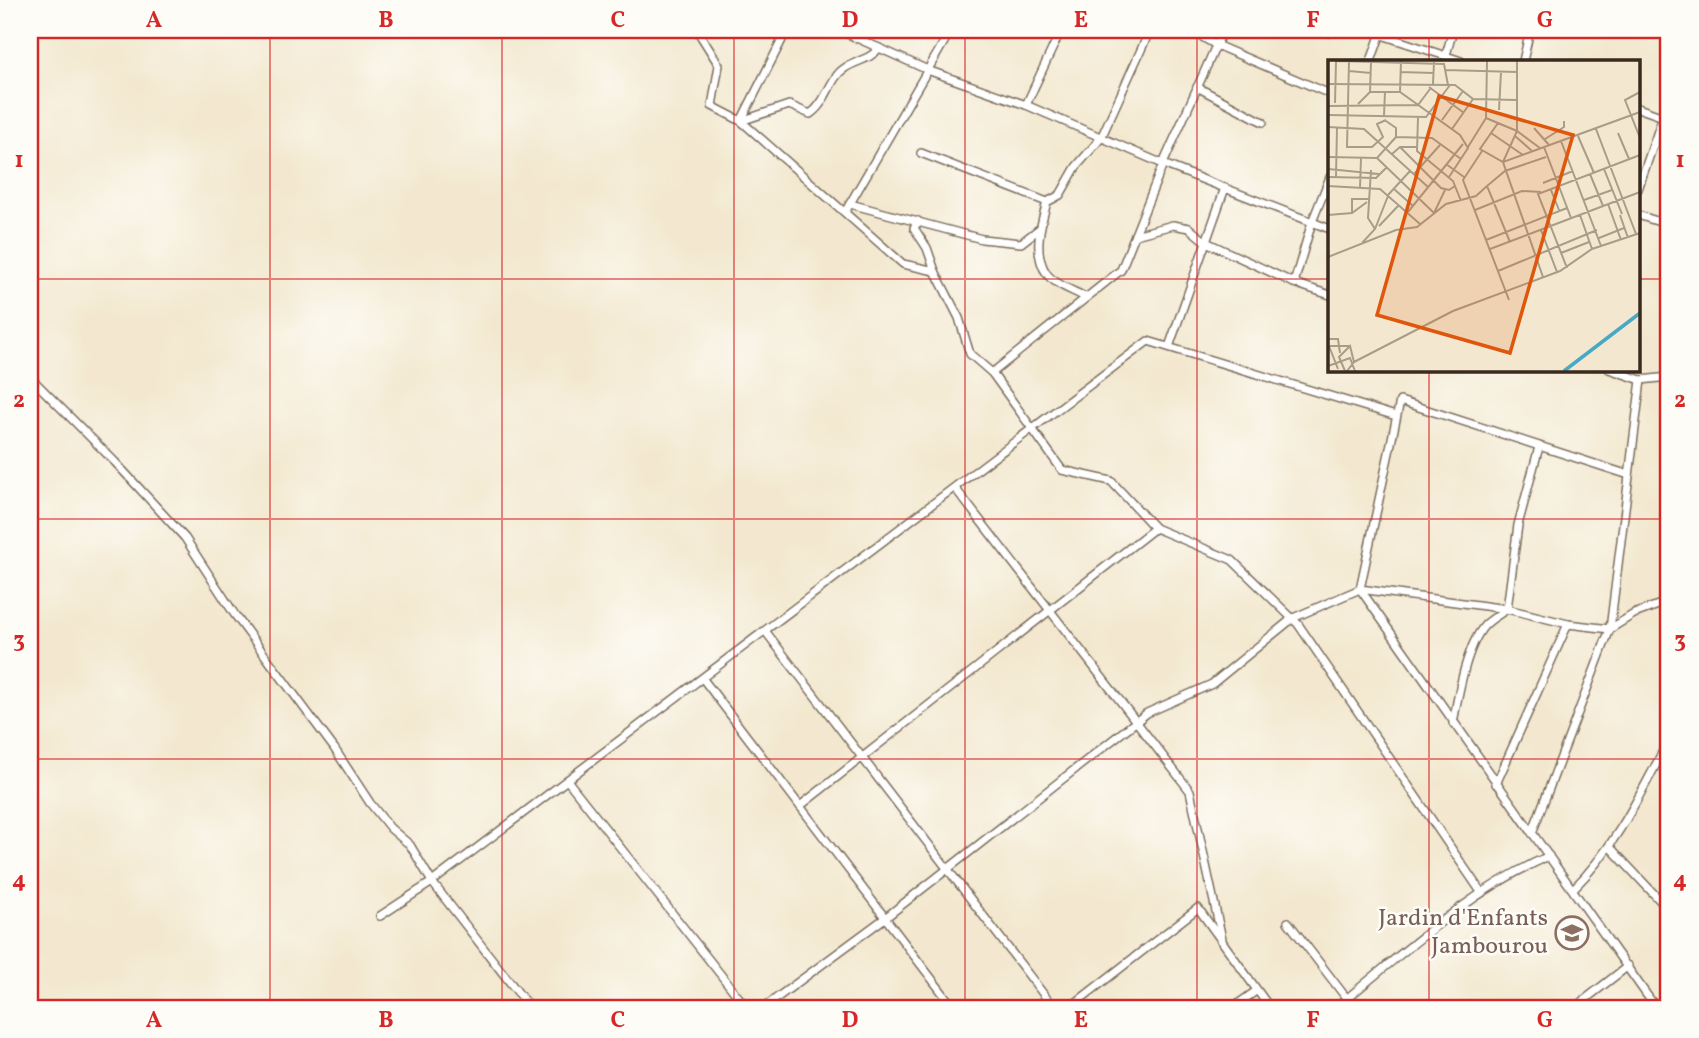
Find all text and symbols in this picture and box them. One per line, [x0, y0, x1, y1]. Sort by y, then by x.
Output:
text: A [146, 5, 162, 37]
text: B [378, 5, 394, 37]
text: C [611, 5, 625, 37]
text: D [842, 5, 859, 37]
text: E [1074, 5, 1088, 37]
text: F [1306, 5, 1320, 37]
text: G [1537, 5, 1553, 37]
inset map [1328, 60, 1640, 371]
text: 1 [14, 145, 24, 177]
text: 1 [1675, 145, 1685, 177]
text: 2 [13, 385, 25, 417]
text: 2 [1674, 385, 1686, 417]
text: 3 [13, 625, 25, 657]
text: 3 [1674, 625, 1686, 657]
text: 4 [12, 865, 26, 897]
text: 4 [1673, 865, 1687, 897]
place label: Jardin d'Enfants Jambourou [1378, 902, 1548, 964]
school or university icon: Jardin d'Enfants Jambourou [1553, 914, 1591, 952]
text: A [146, 1005, 162, 1037]
text: B [378, 1005, 394, 1037]
text: C [611, 1005, 625, 1037]
text: D [842, 1005, 859, 1037]
text: E [1074, 1005, 1088, 1037]
text: F [1306, 1005, 1320, 1037]
text: G [1537, 1005, 1553, 1037]

